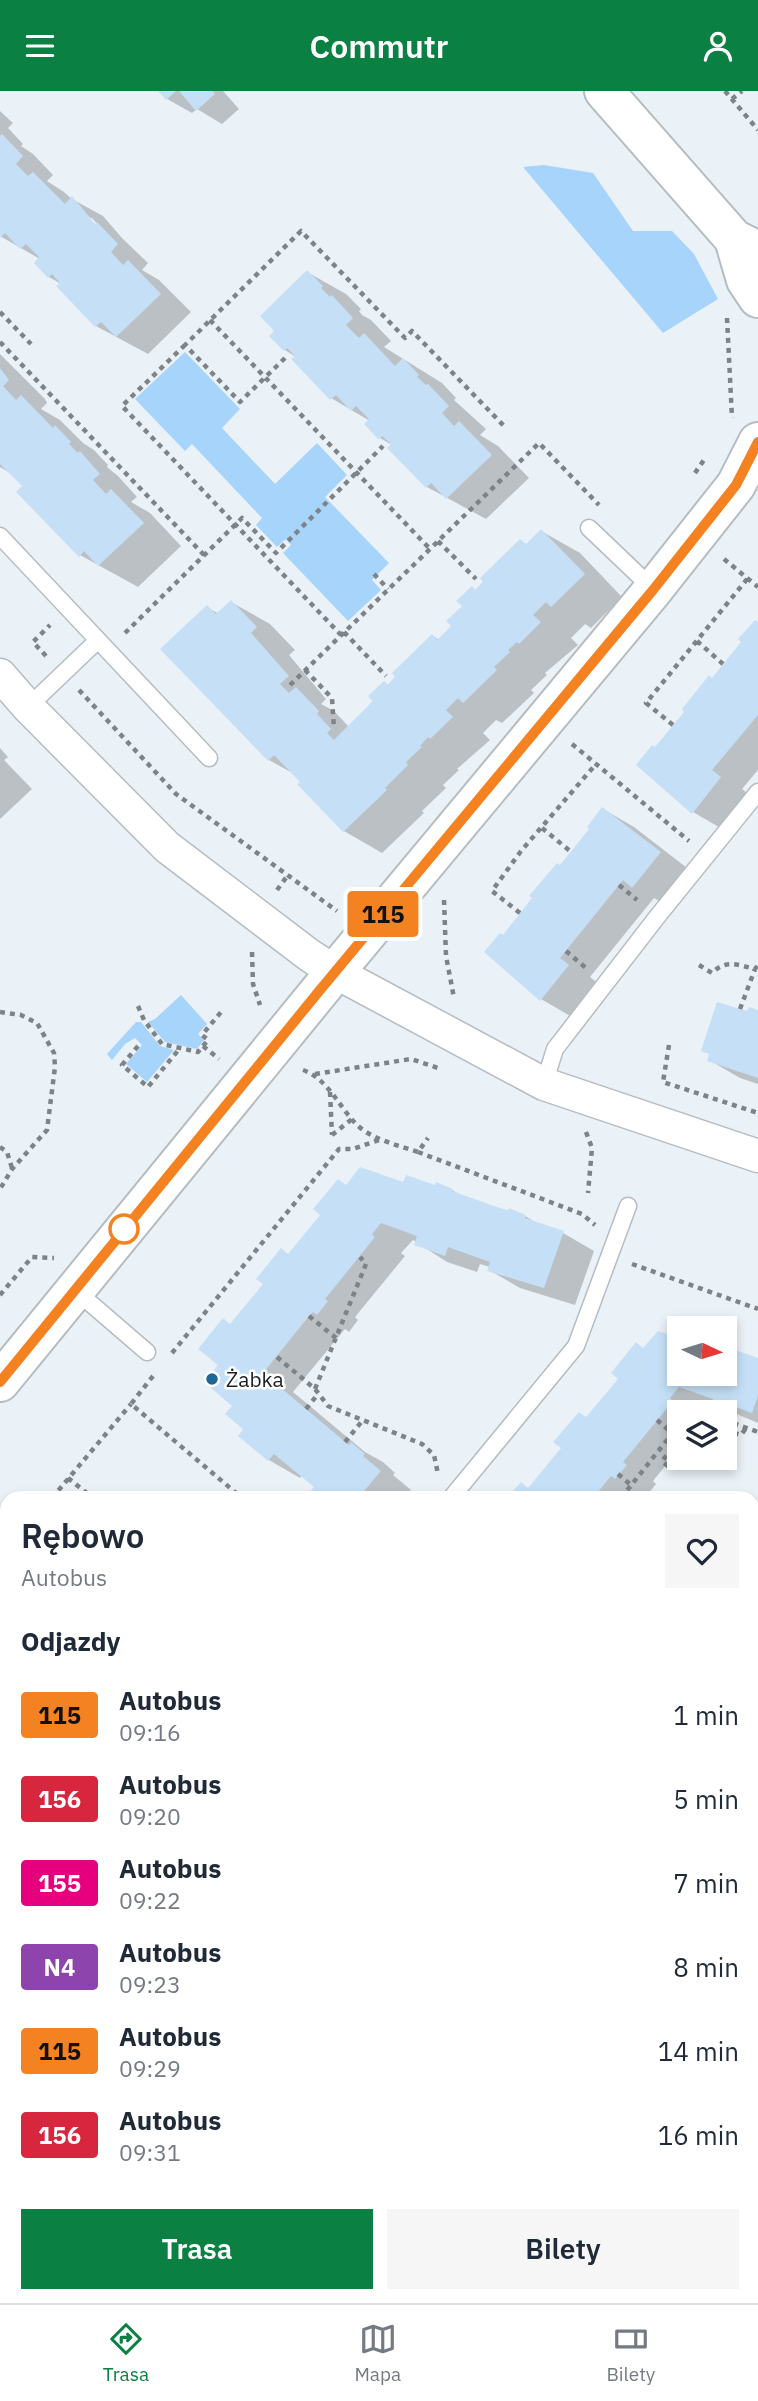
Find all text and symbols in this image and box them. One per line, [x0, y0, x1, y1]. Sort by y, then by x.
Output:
text: Commutr [310, 25, 448, 67]
icon: menu [21, 27, 59, 65]
icon: person [699, 27, 737, 65]
line badge: 115 [343, 891, 423, 937]
text: 115 [361, 898, 405, 930]
unlabelled marker [109, 1214, 139, 1244]
north arrow [667, 1316, 737, 1386]
map controls [667, 1316, 737, 1470]
place label: Żabka [226, 1365, 284, 1393]
marker: Żabka [204, 1371, 220, 1387]
button: layers [667, 1400, 737, 1470]
text: Rębowo [21, 1514, 144, 1557]
button: heart [665, 1514, 739, 1588]
text: Autobus [21, 1562, 107, 1592]
text: Odjazdy [21, 1624, 121, 1658]
text: Autobus [119, 1683, 221, 1717]
text: 1 min [673, 1698, 739, 1732]
text: 115 [38, 1699, 81, 1731]
text: 09:16 [119, 1717, 181, 1747]
text: Autobus [119, 1767, 221, 1801]
text: 5 min [673, 1782, 739, 1816]
text: 156 [38, 1783, 81, 1815]
text: 09:20 [119, 1801, 181, 1831]
text: Autobus [119, 1851, 221, 1885]
text: 7 min [673, 1866, 739, 1900]
text: 155 [38, 1867, 81, 1899]
text: 09:22 [119, 1885, 181, 1915]
text: Autobus [119, 1935, 221, 1969]
text: 8 min [673, 1950, 739, 1984]
text: N4 [44, 1951, 75, 1983]
text: 09:23 [119, 1969, 181, 1999]
text: Autobus [119, 2019, 221, 2053]
text: 14 min [658, 2034, 739, 2068]
text: 115 [38, 2035, 81, 2067]
text: 09:29 [119, 2053, 181, 2083]
text: Autobus [119, 2103, 221, 2137]
text: 16 min [658, 2118, 739, 2152]
text: 156 [38, 2119, 81, 2151]
text: 09:31 [119, 2137, 181, 2167]
button: Trasa [21, 2209, 373, 2289]
button: Bilety [387, 2209, 739, 2289]
tab: Trasa [103, 2320, 149, 2386]
tab: Mapa [354, 2320, 401, 2386]
tab: Bilety [606, 2320, 655, 2386]

